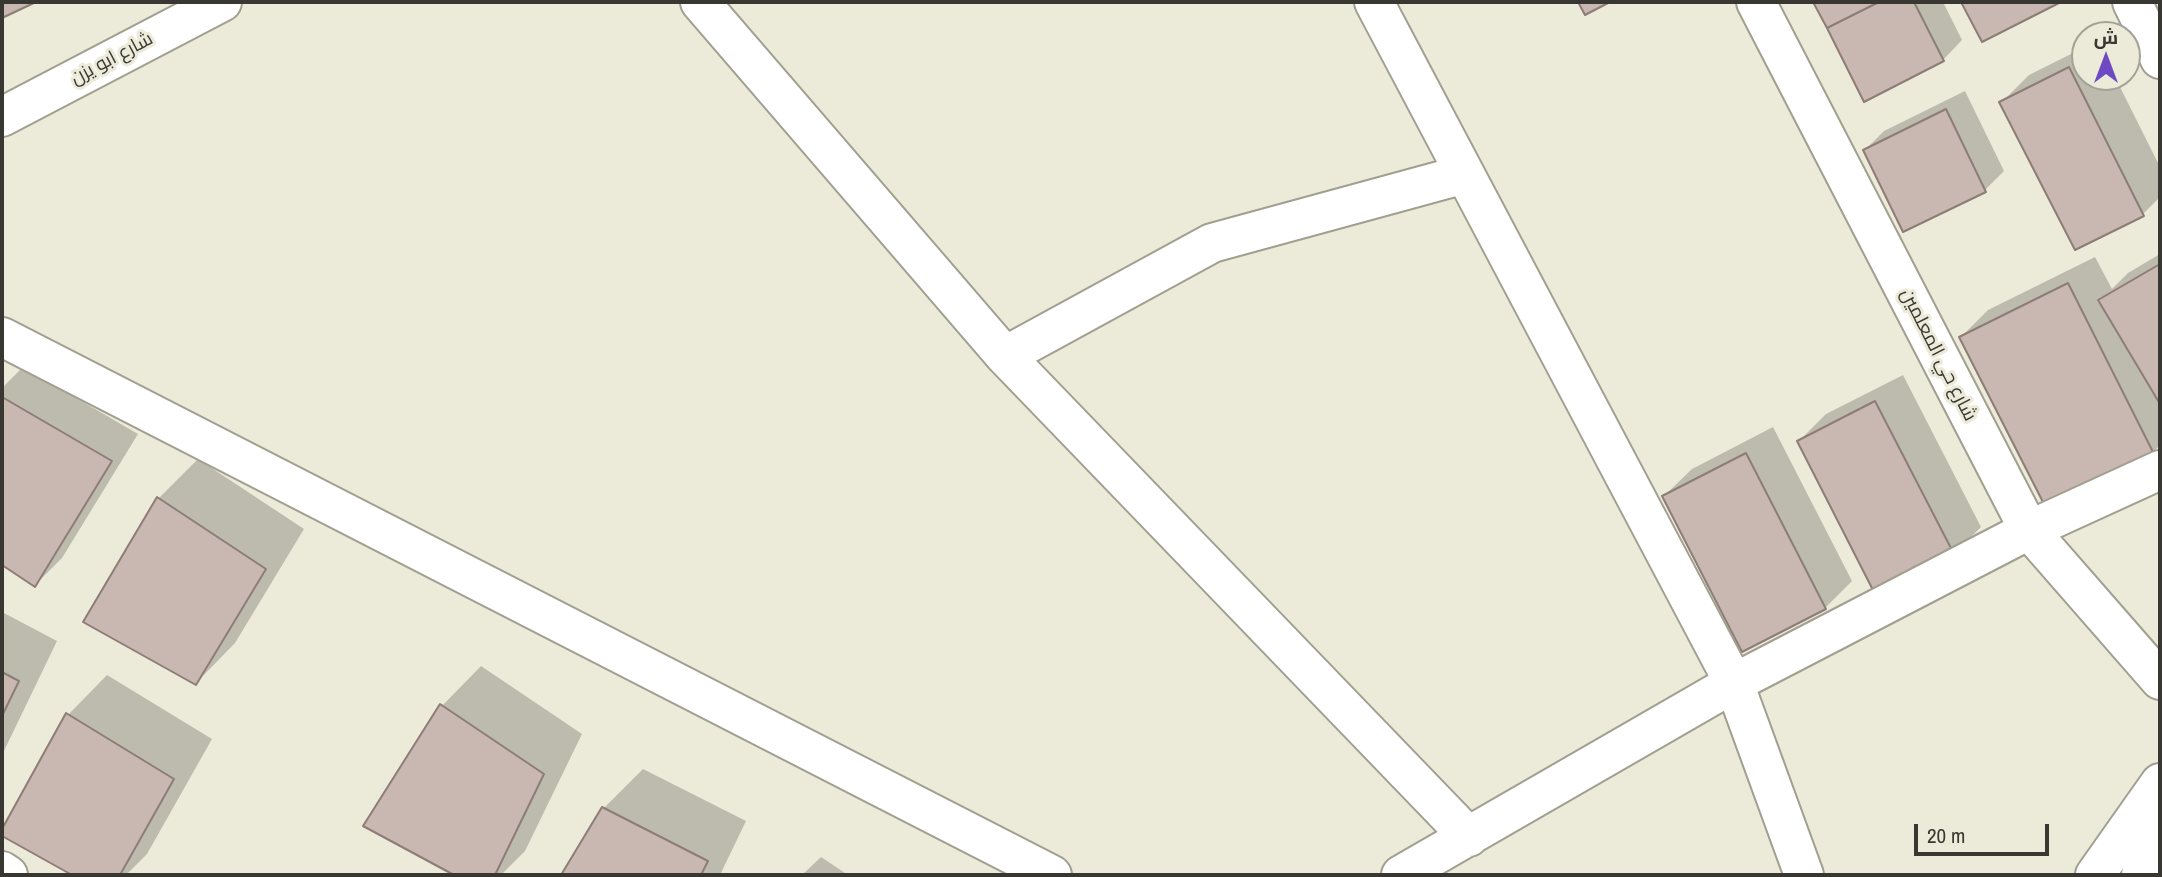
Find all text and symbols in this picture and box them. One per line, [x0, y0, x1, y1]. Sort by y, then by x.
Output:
north arrow [2071, 21, 2141, 91]
text: ش [2094, 24, 2118, 50]
street label: شارع ابو يزن [67, 28, 157, 90]
street label: شارع حي المعلمين [1895, 285, 1981, 425]
scale bar [1917, 810, 2052, 854]
text: 20 m [1927, 821, 1965, 850]

